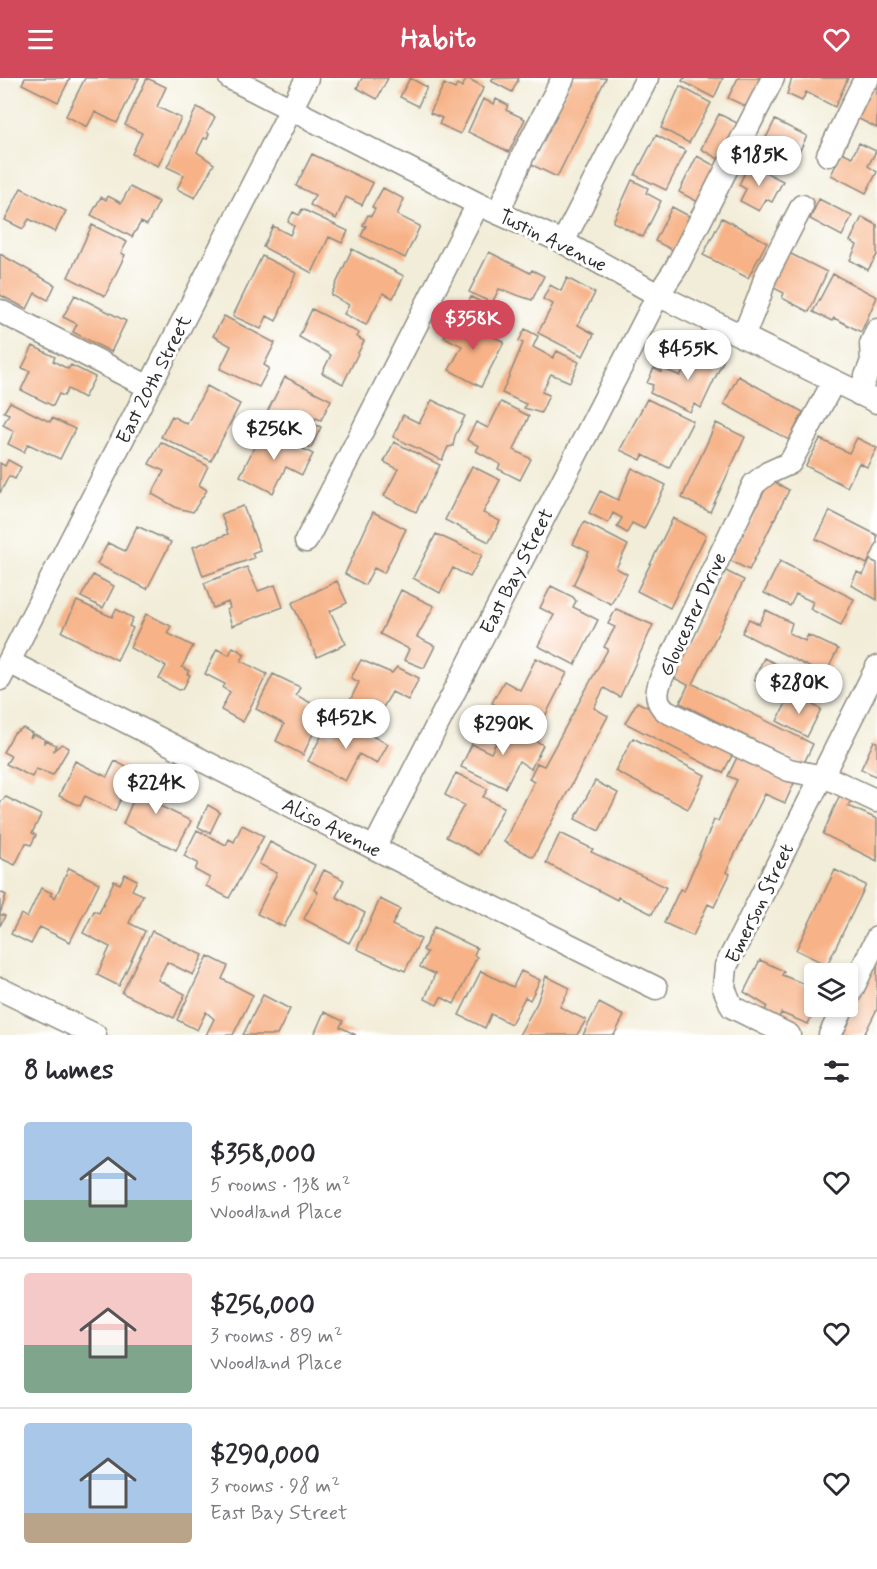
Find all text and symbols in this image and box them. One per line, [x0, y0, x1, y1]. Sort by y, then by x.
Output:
text: Habito [401, 22, 476, 57]
icon: menu [24, 23, 57, 56]
icon: heart [820, 23, 853, 56]
pin: $185K [717, 136, 801, 187]
text: $185K [731, 142, 787, 169]
street label: Tustin Avenue [494, 203, 611, 279]
pin: $358K [431, 300, 515, 351]
text: $358K [445, 306, 501, 333]
street label: East 20th Street [110, 310, 199, 449]
pin: $455K [646, 330, 730, 381]
text: $455K [658, 336, 718, 363]
pin: $256K [232, 410, 316, 461]
text: $256K [246, 416, 302, 443]
street label: East Bay Street [474, 504, 561, 639]
street label: Gloucester Drive [653, 548, 734, 681]
pin: $280K [757, 664, 841, 715]
text: $280K [770, 670, 828, 697]
pin: $452K [304, 699, 388, 750]
text: $452K [316, 705, 376, 732]
pin: $290K [461, 705, 545, 756]
text: $290K [473, 711, 533, 738]
pin: $224K [114, 764, 198, 815]
text: $224K [127, 770, 185, 797]
street label: Aliso Avenue [277, 792, 385, 865]
street label: Emerson Street [720, 839, 801, 968]
map controls [804, 963, 858, 1017]
button: layers [804, 963, 858, 1017]
text: 8 homes [24, 1054, 114, 1088]
icon: filters [820, 1055, 853, 1088]
text: $358,000 [210, 1138, 316, 1172]
icon: home [72, 1146, 144, 1218]
icon: heart [820, 1166, 853, 1199]
text: 5 rooms · 138 m² [210, 1172, 351, 1199]
text: Woodland Place [210, 1199, 342, 1226]
text: $256,000 [210, 1289, 315, 1323]
icon: home [72, 1297, 144, 1369]
icon: heart [820, 1317, 853, 1350]
text: 3 rooms · 89 m² [210, 1323, 343, 1350]
text: Woodland Place [210, 1350, 342, 1377]
text: $290,000 [210, 1439, 320, 1473]
icon: home [72, 1447, 144, 1519]
icon: heart [820, 1467, 853, 1500]
text: 3 rooms · 98 m² [210, 1473, 340, 1500]
text: East Bay Street [210, 1500, 348, 1527]

